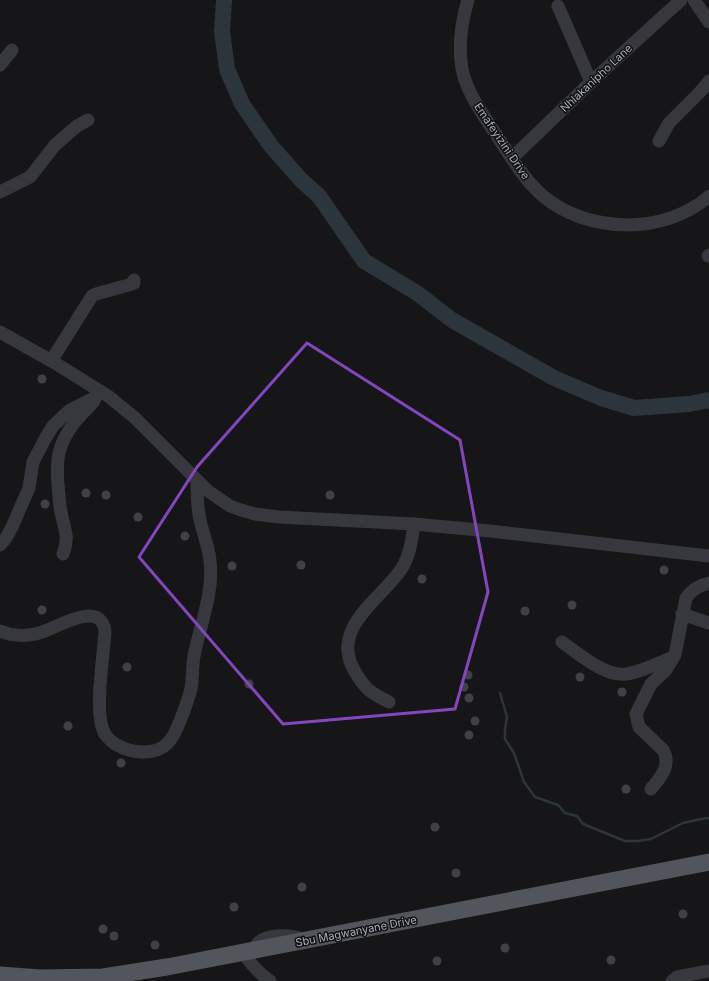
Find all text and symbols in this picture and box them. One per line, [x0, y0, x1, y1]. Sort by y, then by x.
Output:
street label: Nhlakanipho Lane [557, 41, 635, 115]
street label: Emafeyizini Drive [471, 100, 533, 182]
street label: Sbu Magwanyane Drive [294, 912, 418, 950]

